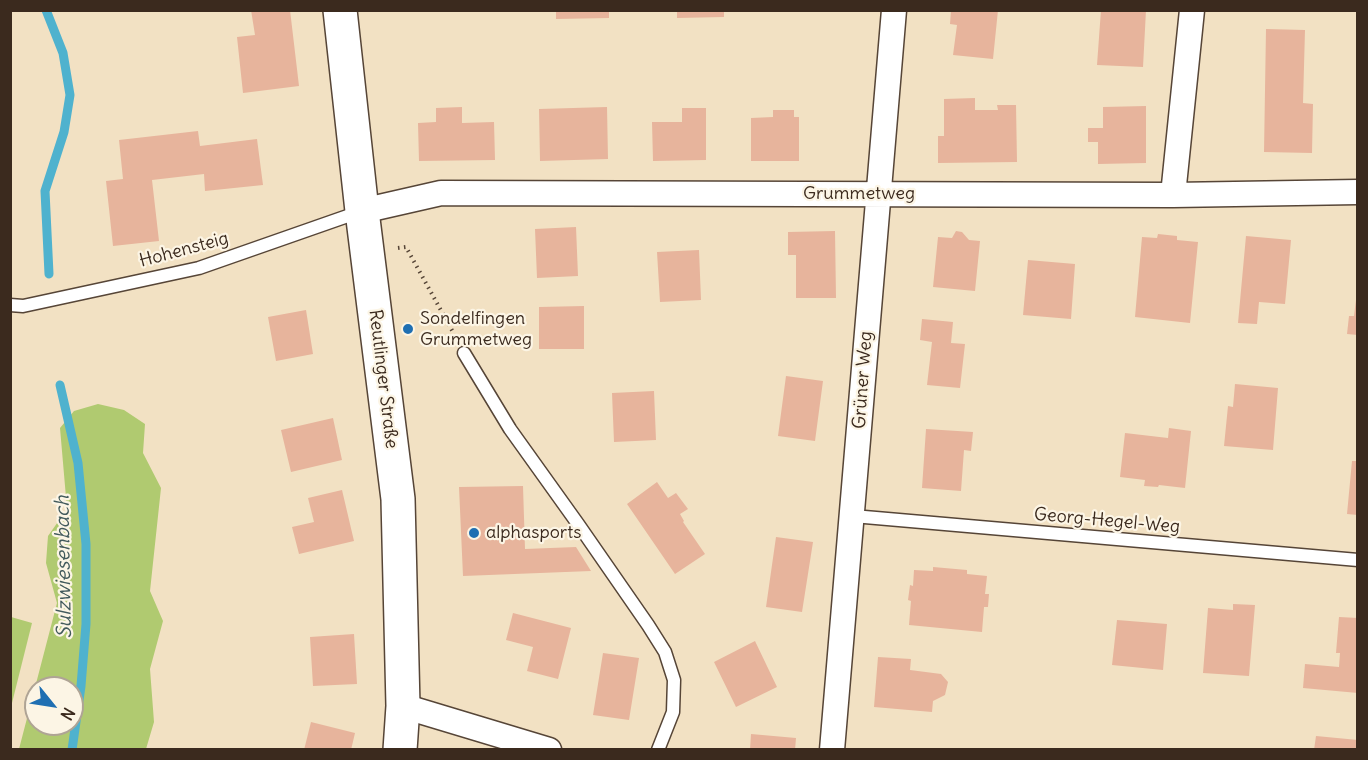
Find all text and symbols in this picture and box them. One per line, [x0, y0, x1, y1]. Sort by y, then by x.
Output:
street label: Grummetweg [803, 183, 915, 205]
street label: Hohensteig [137, 228, 231, 272]
street label: Reutlinger Straße [364, 308, 402, 450]
place label: Sondelfingen Grummetweg [420, 308, 532, 350]
marker: Sondelfingen Grummetweg [401, 322, 415, 336]
street label: Grüner Weg [849, 330, 877, 430]
water label: Sulzwiesenbach [51, 495, 77, 639]
street label: Georg-Hegel-Weg [1033, 504, 1181, 538]
place label: alphasports [486, 522, 581, 544]
marker: alphasports [467, 526, 481, 540]
north arrow [24, 676, 84, 736]
text: N [56, 704, 79, 724]

